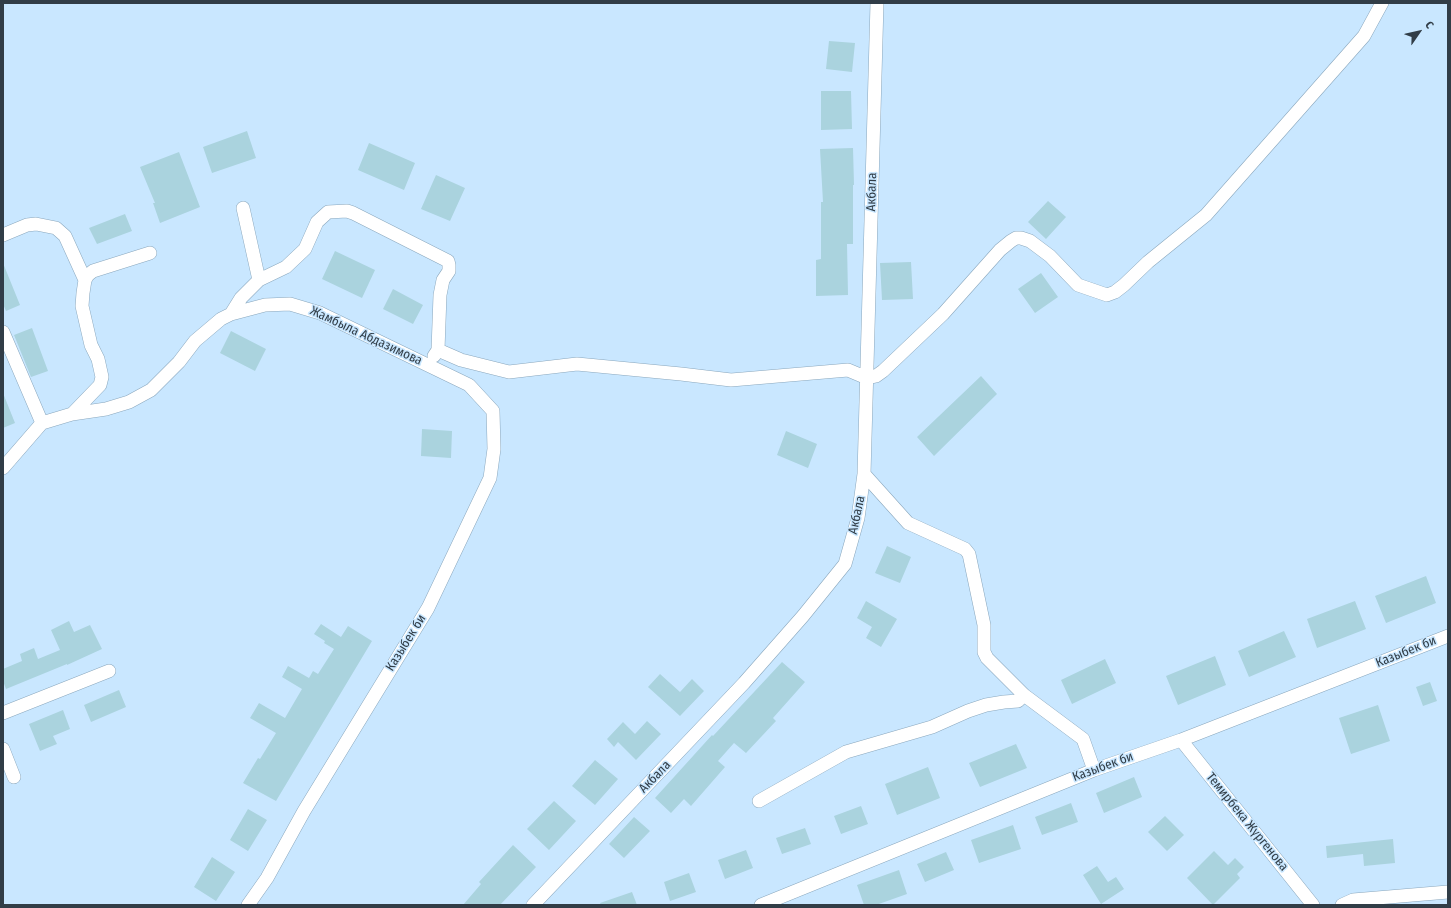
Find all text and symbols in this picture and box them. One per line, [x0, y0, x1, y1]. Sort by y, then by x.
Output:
north arrow [1399, 12, 1439, 52]
text: С [1422, 19, 1436, 31]
street label: Акбала [864, 172, 880, 212]
street label: Жамбыла Абдазимова [307, 303, 425, 369]
street label: Акбала [845, 494, 869, 536]
street label: Казыбек би [383, 612, 429, 674]
street label: Казыбек би [1374, 633, 1438, 671]
street label: Казыбек би [1070, 749, 1136, 785]
street label: Акбала [636, 758, 674, 796]
street label: Темирбека Жүргенова [1203, 770, 1291, 874]

